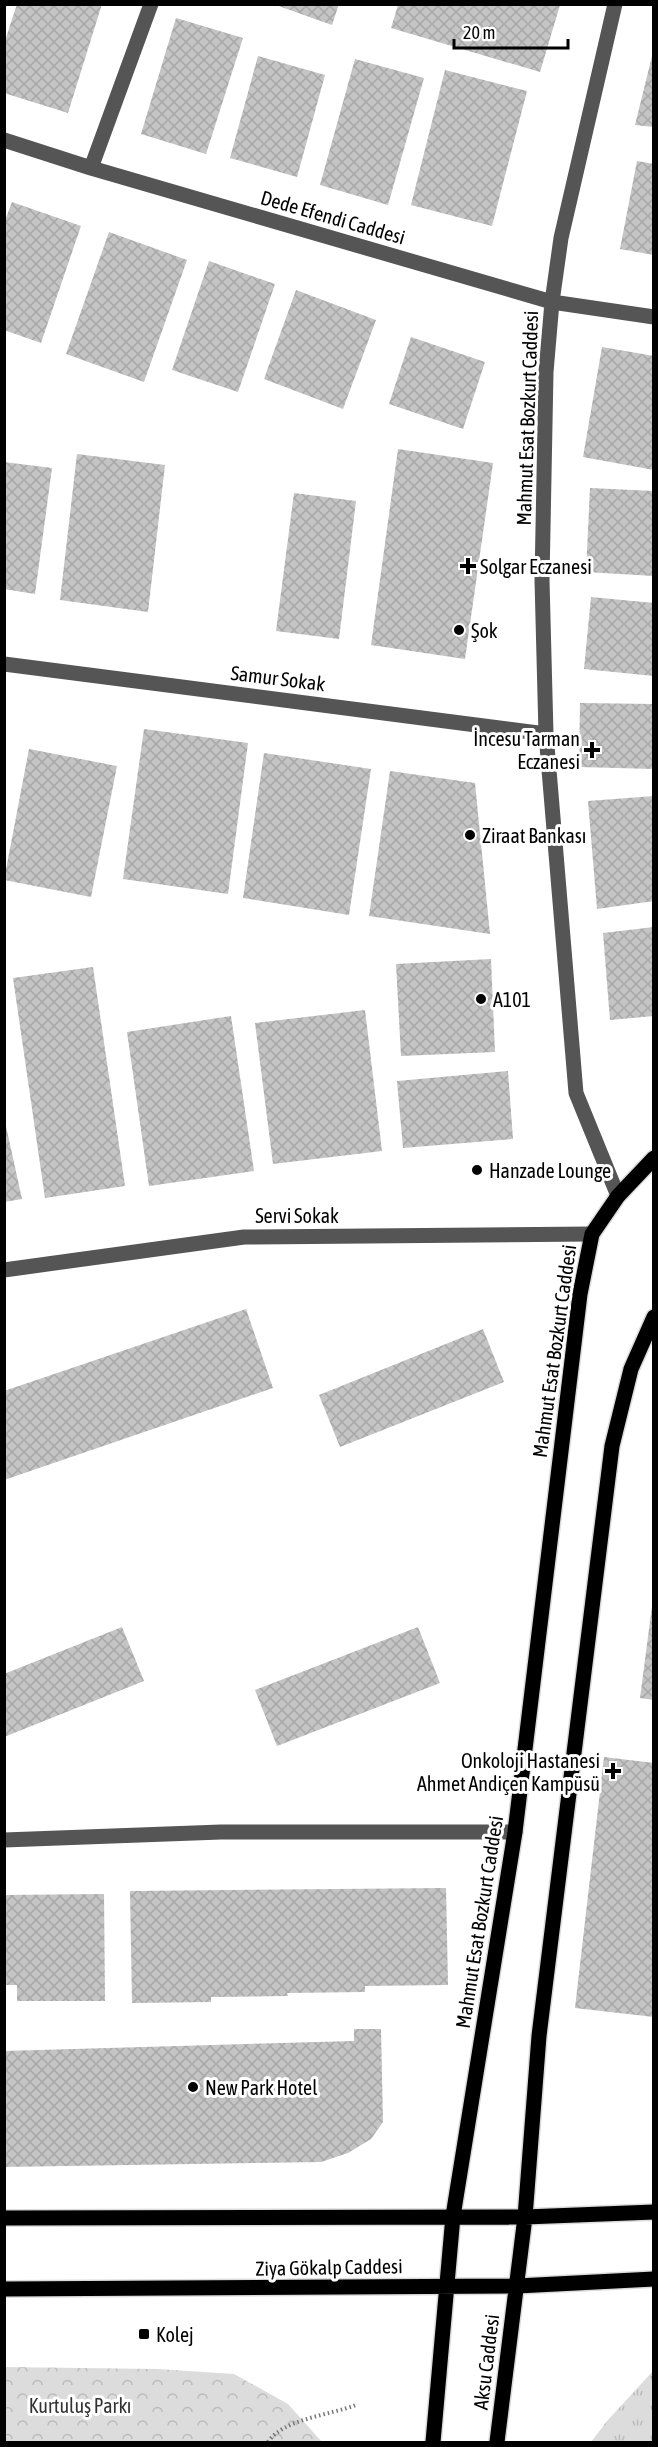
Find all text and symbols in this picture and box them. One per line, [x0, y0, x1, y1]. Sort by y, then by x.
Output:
scale bar [454, 12, 568, 50]
text: 20 m [463, 22, 495, 43]
street label: Dede Efendi Caddesi [258, 185, 408, 249]
street label: Mahmut Esat Bozkurt Caddesi [512, 310, 542, 526]
place label: Solgar Eczanesi [480, 555, 592, 578]
marker: Solgar Eczanesi [461, 559, 475, 573]
place label: Şok [471, 619, 498, 642]
marker: Şok [452, 623, 466, 637]
street label: Samur Sokak [229, 661, 327, 695]
place label: İncesu Tarman Eczanesi [473, 727, 580, 773]
marker: İncesu Tarman Eczanesi [585, 743, 599, 757]
place label: Ziraat Bankası [482, 824, 586, 847]
marker: Ziraat Bankası [463, 828, 477, 842]
place label: A101 [493, 988, 531, 1011]
marker: A101 [474, 992, 488, 1006]
place label: Hanzade Lounge [489, 1159, 611, 1182]
marker: Hanzade Lounge [470, 1163, 484, 1177]
street label: Servi Sokak [255, 1204, 339, 1227]
street label: Mahmut Esat Bozkurt Caddesi [528, 1243, 580, 1459]
place label: Onkoloji Hastanesi Ahmet Andiçen Kampüsü [417, 1749, 600, 1795]
marker: Onkoloji Hastanesi Ahmet Andiçen Kampüsü [604, 1762, 622, 1780]
street label: Mahmut Esat Bozkurt Caddesi [451, 1814, 507, 2030]
place label: New Park Hotel [205, 2076, 318, 2099]
marker: New Park Hotel [186, 2080, 200, 2094]
street label: Ziya Gökalp Caddesi [255, 2254, 403, 2280]
street label: Aksu Caddesi [469, 2313, 503, 2411]
place label: Kolej [156, 2323, 194, 2346]
marker: Kolej [137, 2327, 151, 2341]
park label: Kurtuluş Parkı [29, 2394, 131, 2417]

